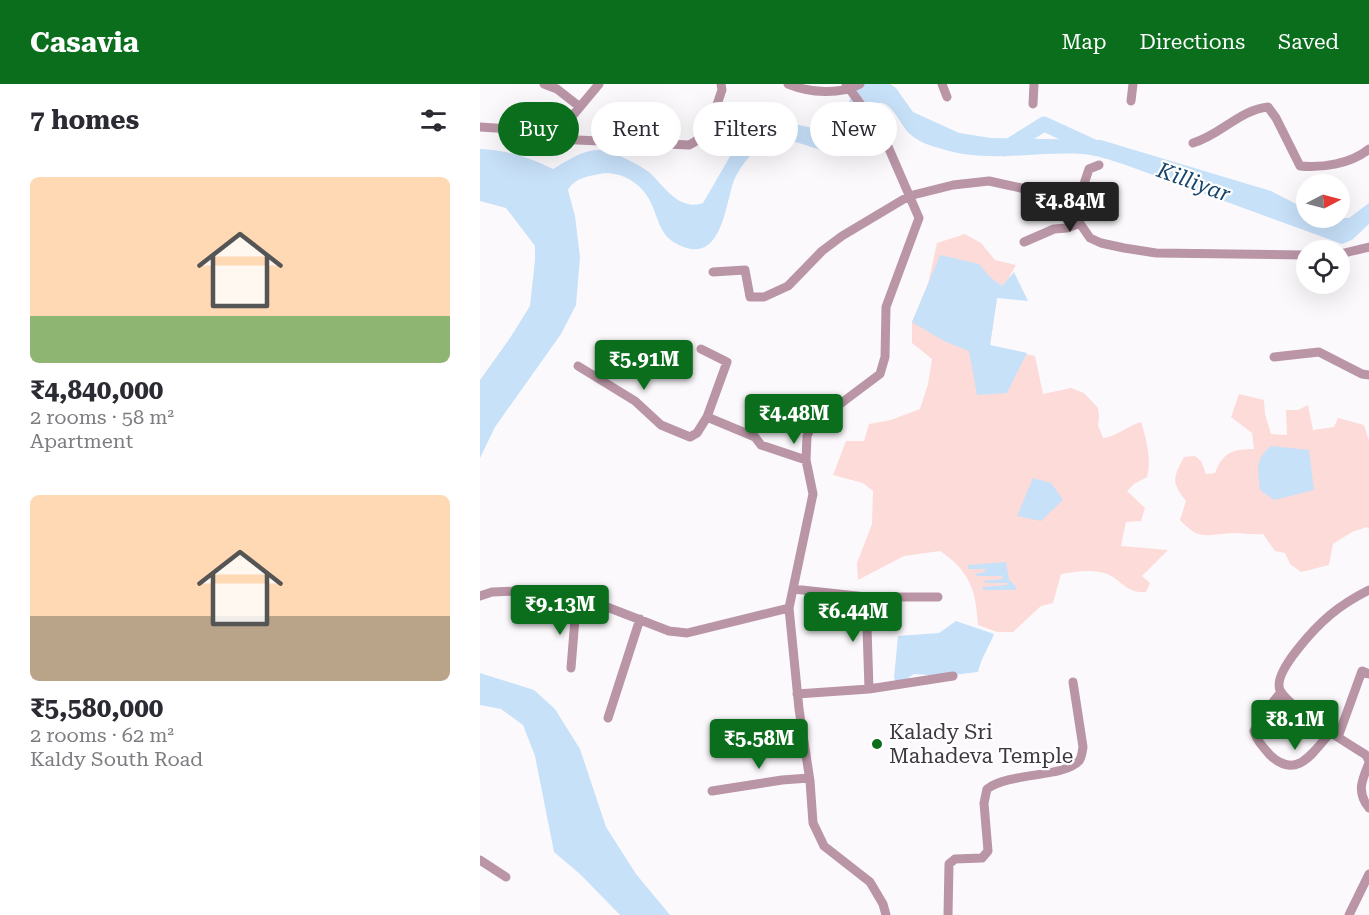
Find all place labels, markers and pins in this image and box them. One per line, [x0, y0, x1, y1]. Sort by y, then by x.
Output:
pin: ₹4.84M [1021, 182, 1119, 233]
pin: ₹5.91M [595, 340, 693, 391]
pin: ₹4.48M [745, 394, 843, 445]
pin: ₹9.13M [511, 585, 609, 636]
pin: ₹6.44M [804, 592, 902, 643]
pin: ₹8.1M [1253, 700, 1337, 751]
pin: ₹5.58M [710, 719, 808, 770]
place label: Kalady Sri Mahadeva Temple [889, 720, 1073, 768]
marker: Kalady Sri Mahadeva Temple [870, 737, 884, 751]

